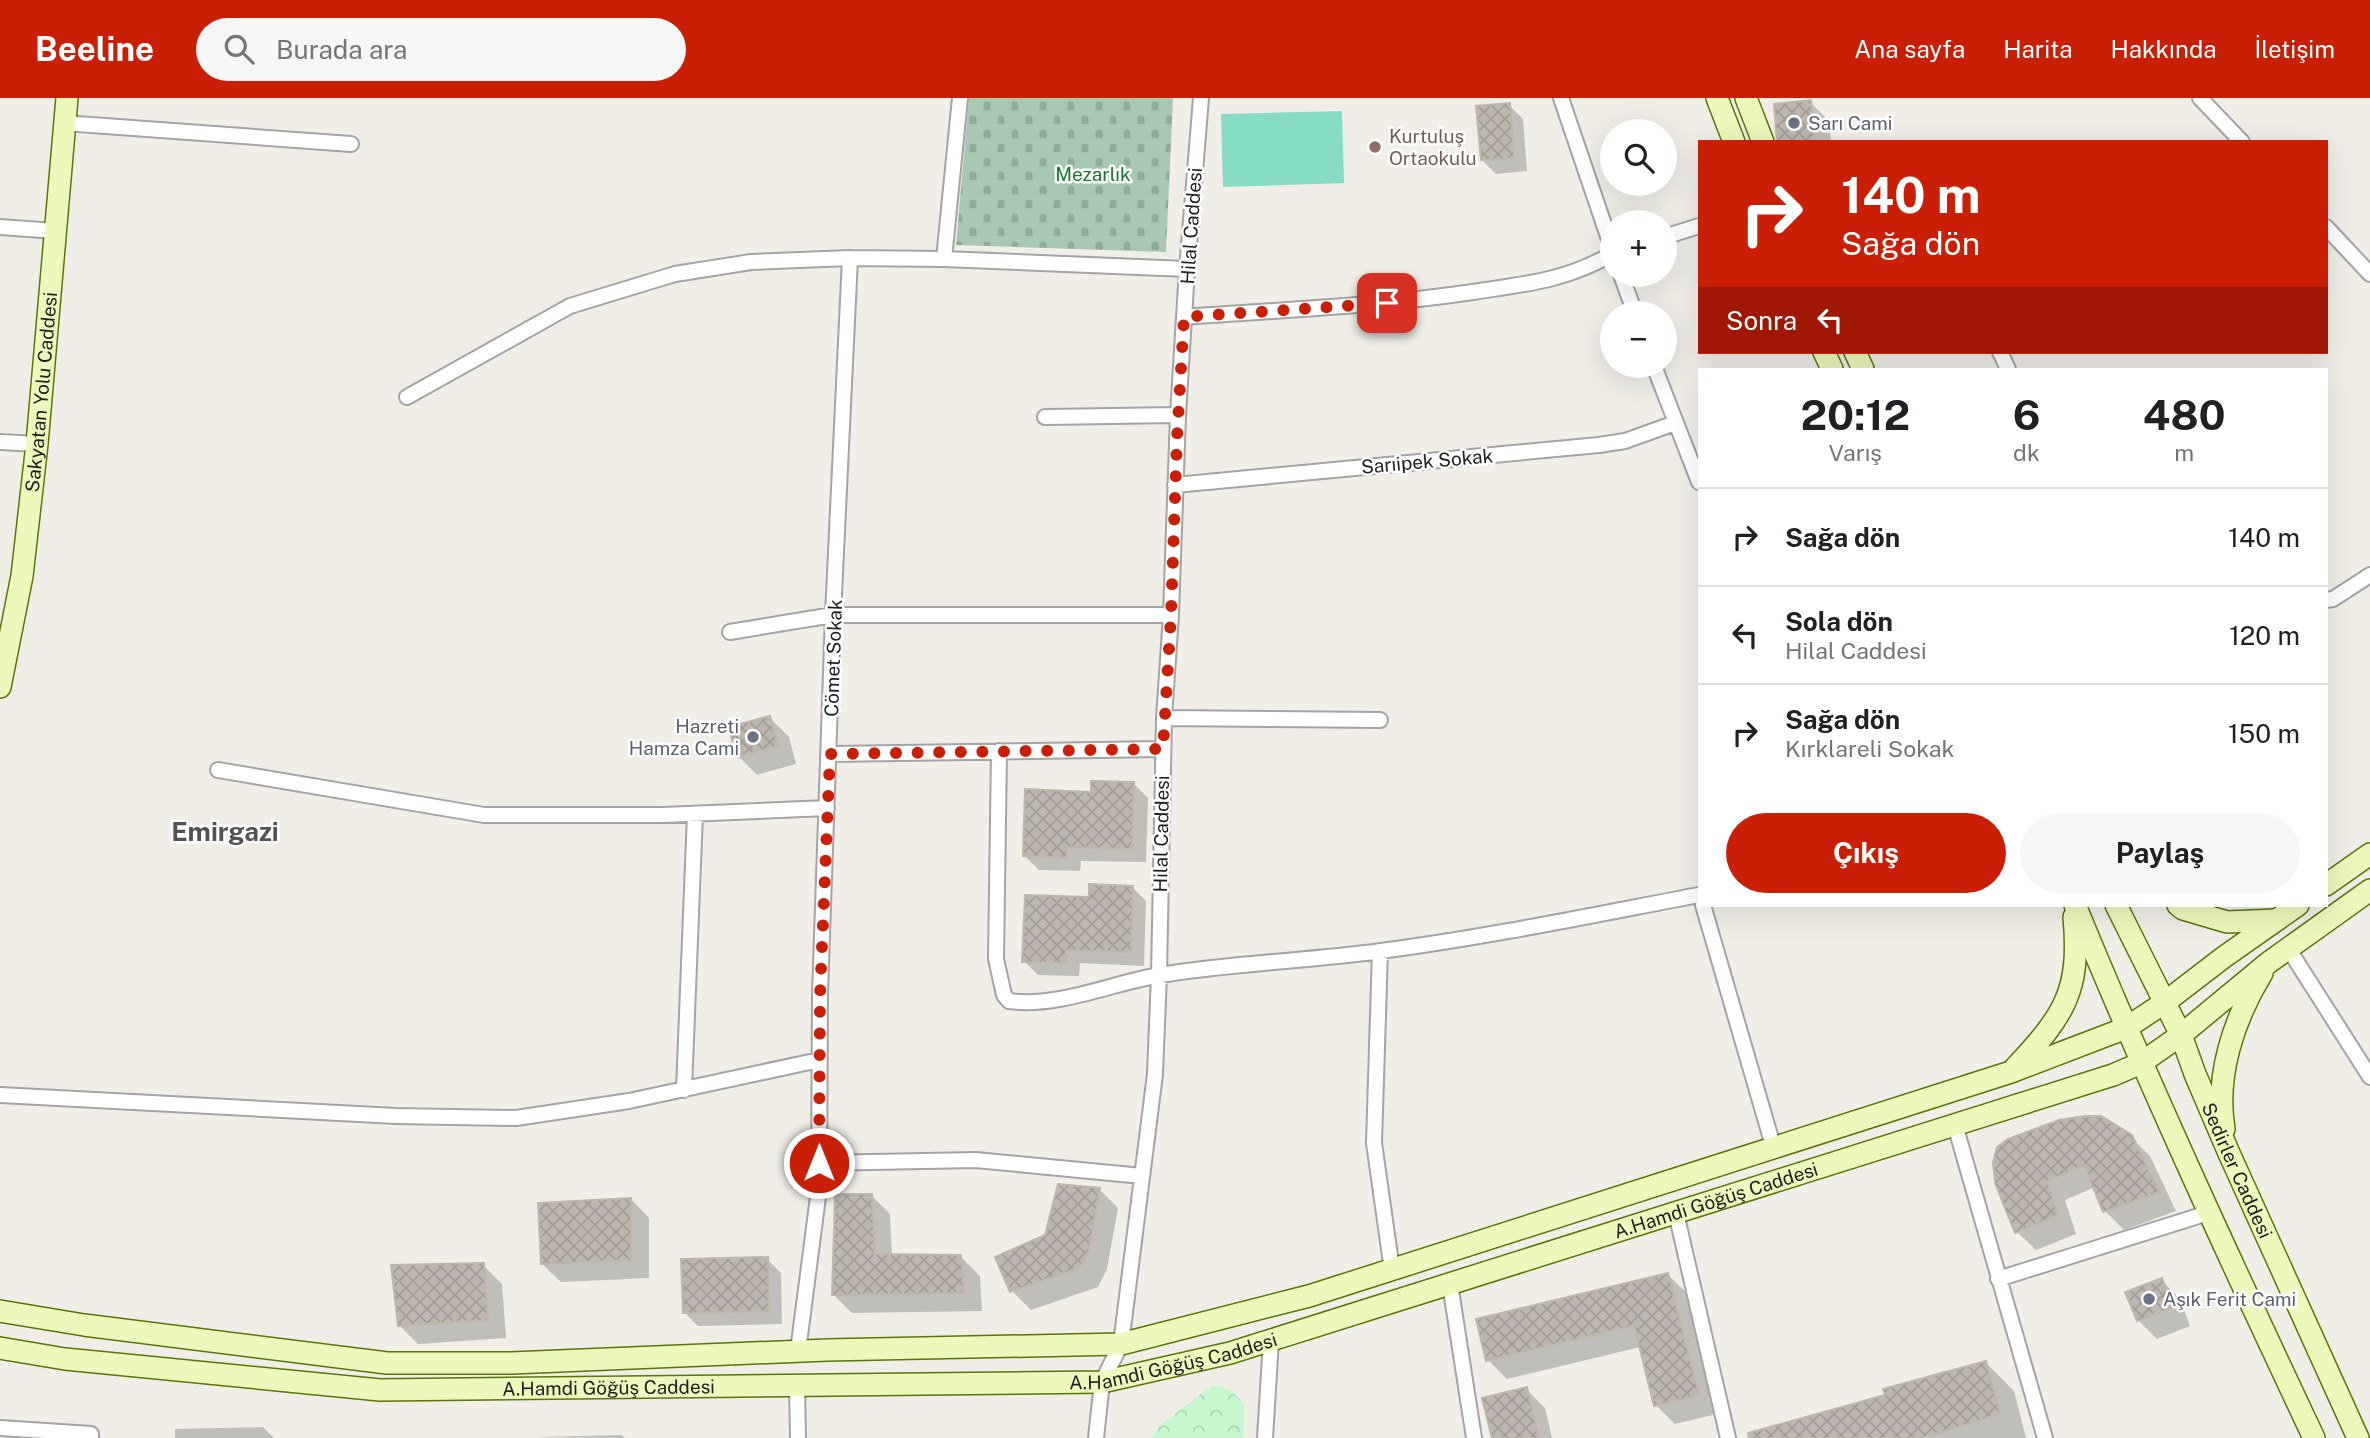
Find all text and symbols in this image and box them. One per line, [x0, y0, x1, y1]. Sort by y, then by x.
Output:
search box [196, 18, 686, 81]
text: Beeline [35, 30, 154, 68]
icon: search [220, 30, 258, 68]
text: Burada ara [276, 34, 407, 65]
text: Ana sayfa [1854, 35, 1965, 63]
text: Harita [2003, 35, 2073, 63]
text: Hakkında [2111, 35, 2216, 63]
text: İletişim [2254, 35, 2335, 63]
place label: Sarı Cami [1808, 112, 1892, 134]
marker: Sarı Cami [1786, 115, 1802, 131]
map controls [1600, 119, 1677, 378]
button: search [1600, 119, 1677, 196]
place label: Kurtuluş Ortaokulu [1389, 125, 1477, 169]
marker: Kurtuluş Ortaokulu [1367, 139, 1383, 155]
park label: Mezarlık [1055, 163, 1131, 185]
text: 140 m [1841, 166, 1981, 224]
street label: Hilal Caddesi [1176, 167, 1206, 285]
icon: right [1726, 168, 1817, 259]
button: + [1600, 210, 1677, 287]
text: Sağa dön [1841, 225, 1980, 262]
pin [1357, 273, 1417, 333]
icon: arrive [1368, 284, 1406, 322]
street label: Sakyatan Yolu Caddesi [21, 291, 61, 493]
button: − [1600, 301, 1677, 378]
icon: left [1811, 301, 1849, 339]
text: Sonra [1726, 305, 1797, 336]
text: 20:12 [1800, 390, 1910, 439]
text: 6 [2013, 390, 2040, 439]
text: 480 [2143, 390, 2226, 439]
text: Varış [1829, 439, 1882, 466]
text: dk [2013, 439, 2040, 466]
text: m [2174, 439, 2194, 466]
street label: Sarıipek Sokak [1360, 444, 1494, 478]
icon: right [1726, 518, 1764, 556]
text: Sağa dön [1785, 522, 1900, 553]
text: 140 m [2228, 522, 2300, 553]
street label: Cömet Sokak [820, 599, 846, 717]
text: Sola dön [1785, 606, 1893, 637]
icon: left [1726, 616, 1764, 654]
text: 120 m [2229, 620, 2300, 651]
text: Hilal Caddesi [1785, 637, 1926, 664]
text: Sağa dön [1785, 704, 1900, 735]
icon: right [1726, 714, 1764, 752]
place label: Hazreti Hamza Cami [629, 715, 739, 759]
text: 150 m [2228, 718, 2300, 749]
marker: Hazreti Hamza Cami [745, 729, 761, 745]
text: Kırklareli Sokak [1785, 735, 1954, 762]
street label: Hilal Caddesi [1149, 775, 1173, 893]
button: Çıkış [1726, 813, 2006, 893]
button: Paylaş [2020, 813, 2300, 893]
district label: Emirgazi [171, 816, 279, 847]
street label: Sedirler Caddesi [2198, 1099, 2277, 1242]
position arrow [782, 1126, 856, 1200]
street label: A.Hamdi Göğüş Caddesi [1611, 1158, 1820, 1242]
place label: Aşık Ferit Cami [2163, 1288, 2296, 1310]
marker: Aşık Ferit Cami [2141, 1291, 2157, 1307]
street label: A.Hamdi Göğüş Caddesi [1069, 1328, 1280, 1393]
street label: A.Hamdi Göğüş Caddesi [502, 1375, 715, 1400]

